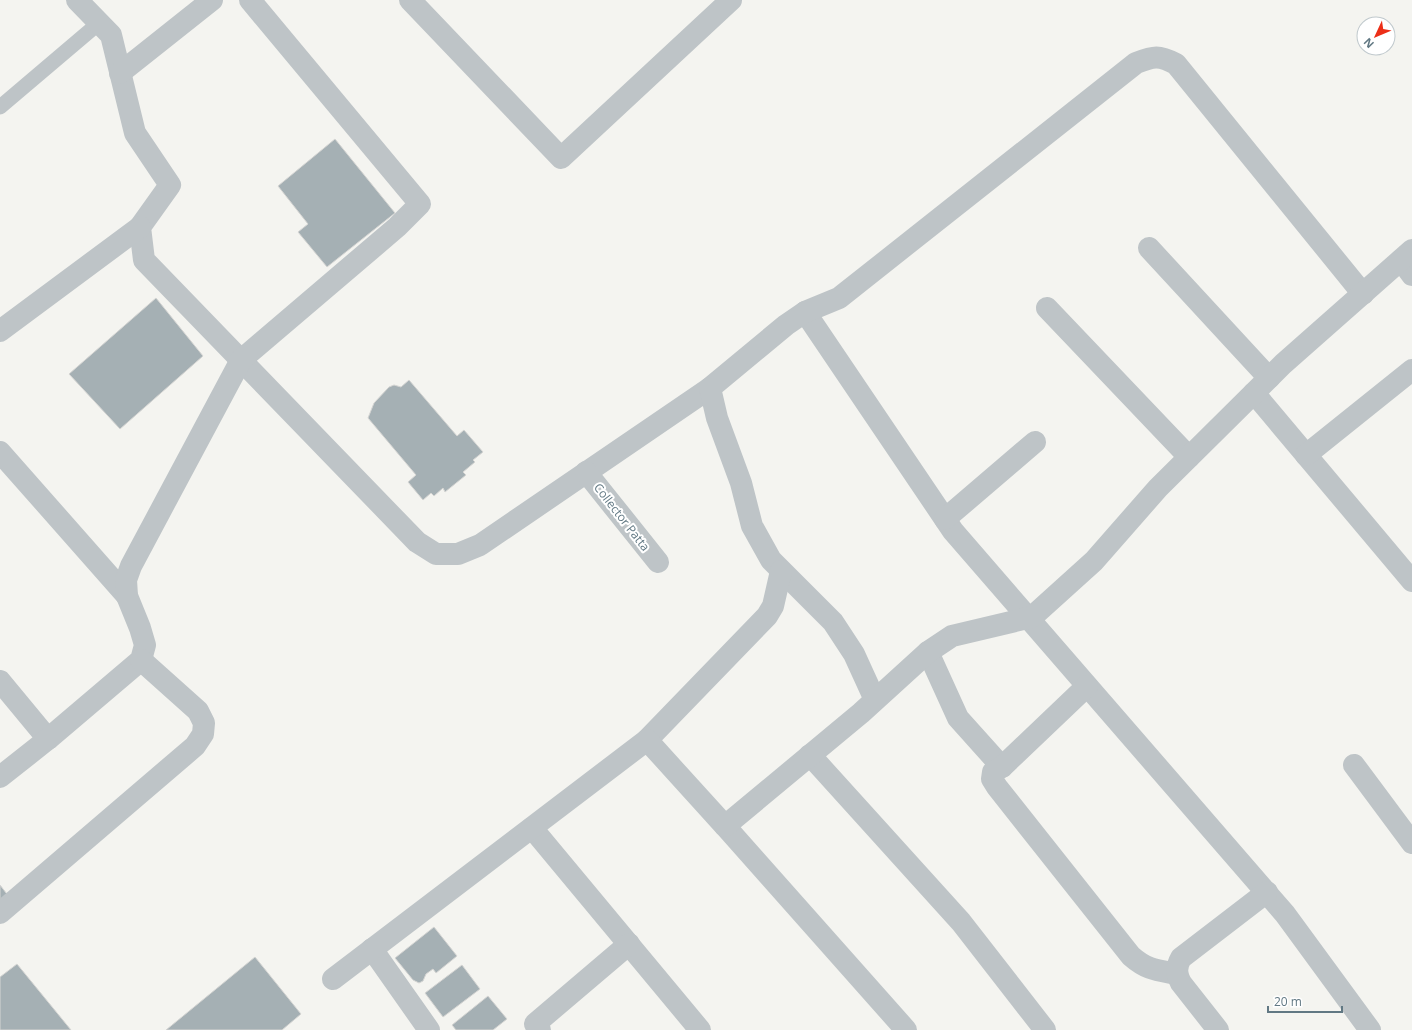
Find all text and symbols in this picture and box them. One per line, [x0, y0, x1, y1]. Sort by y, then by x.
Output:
north arrow [1356, 16, 1396, 56]
text: N [1360, 35, 1377, 52]
street label: Collector Patta [590, 479, 654, 555]
scale bar [1268, 988, 1342, 1014]
text: 20 m [1274, 993, 1302, 1010]

